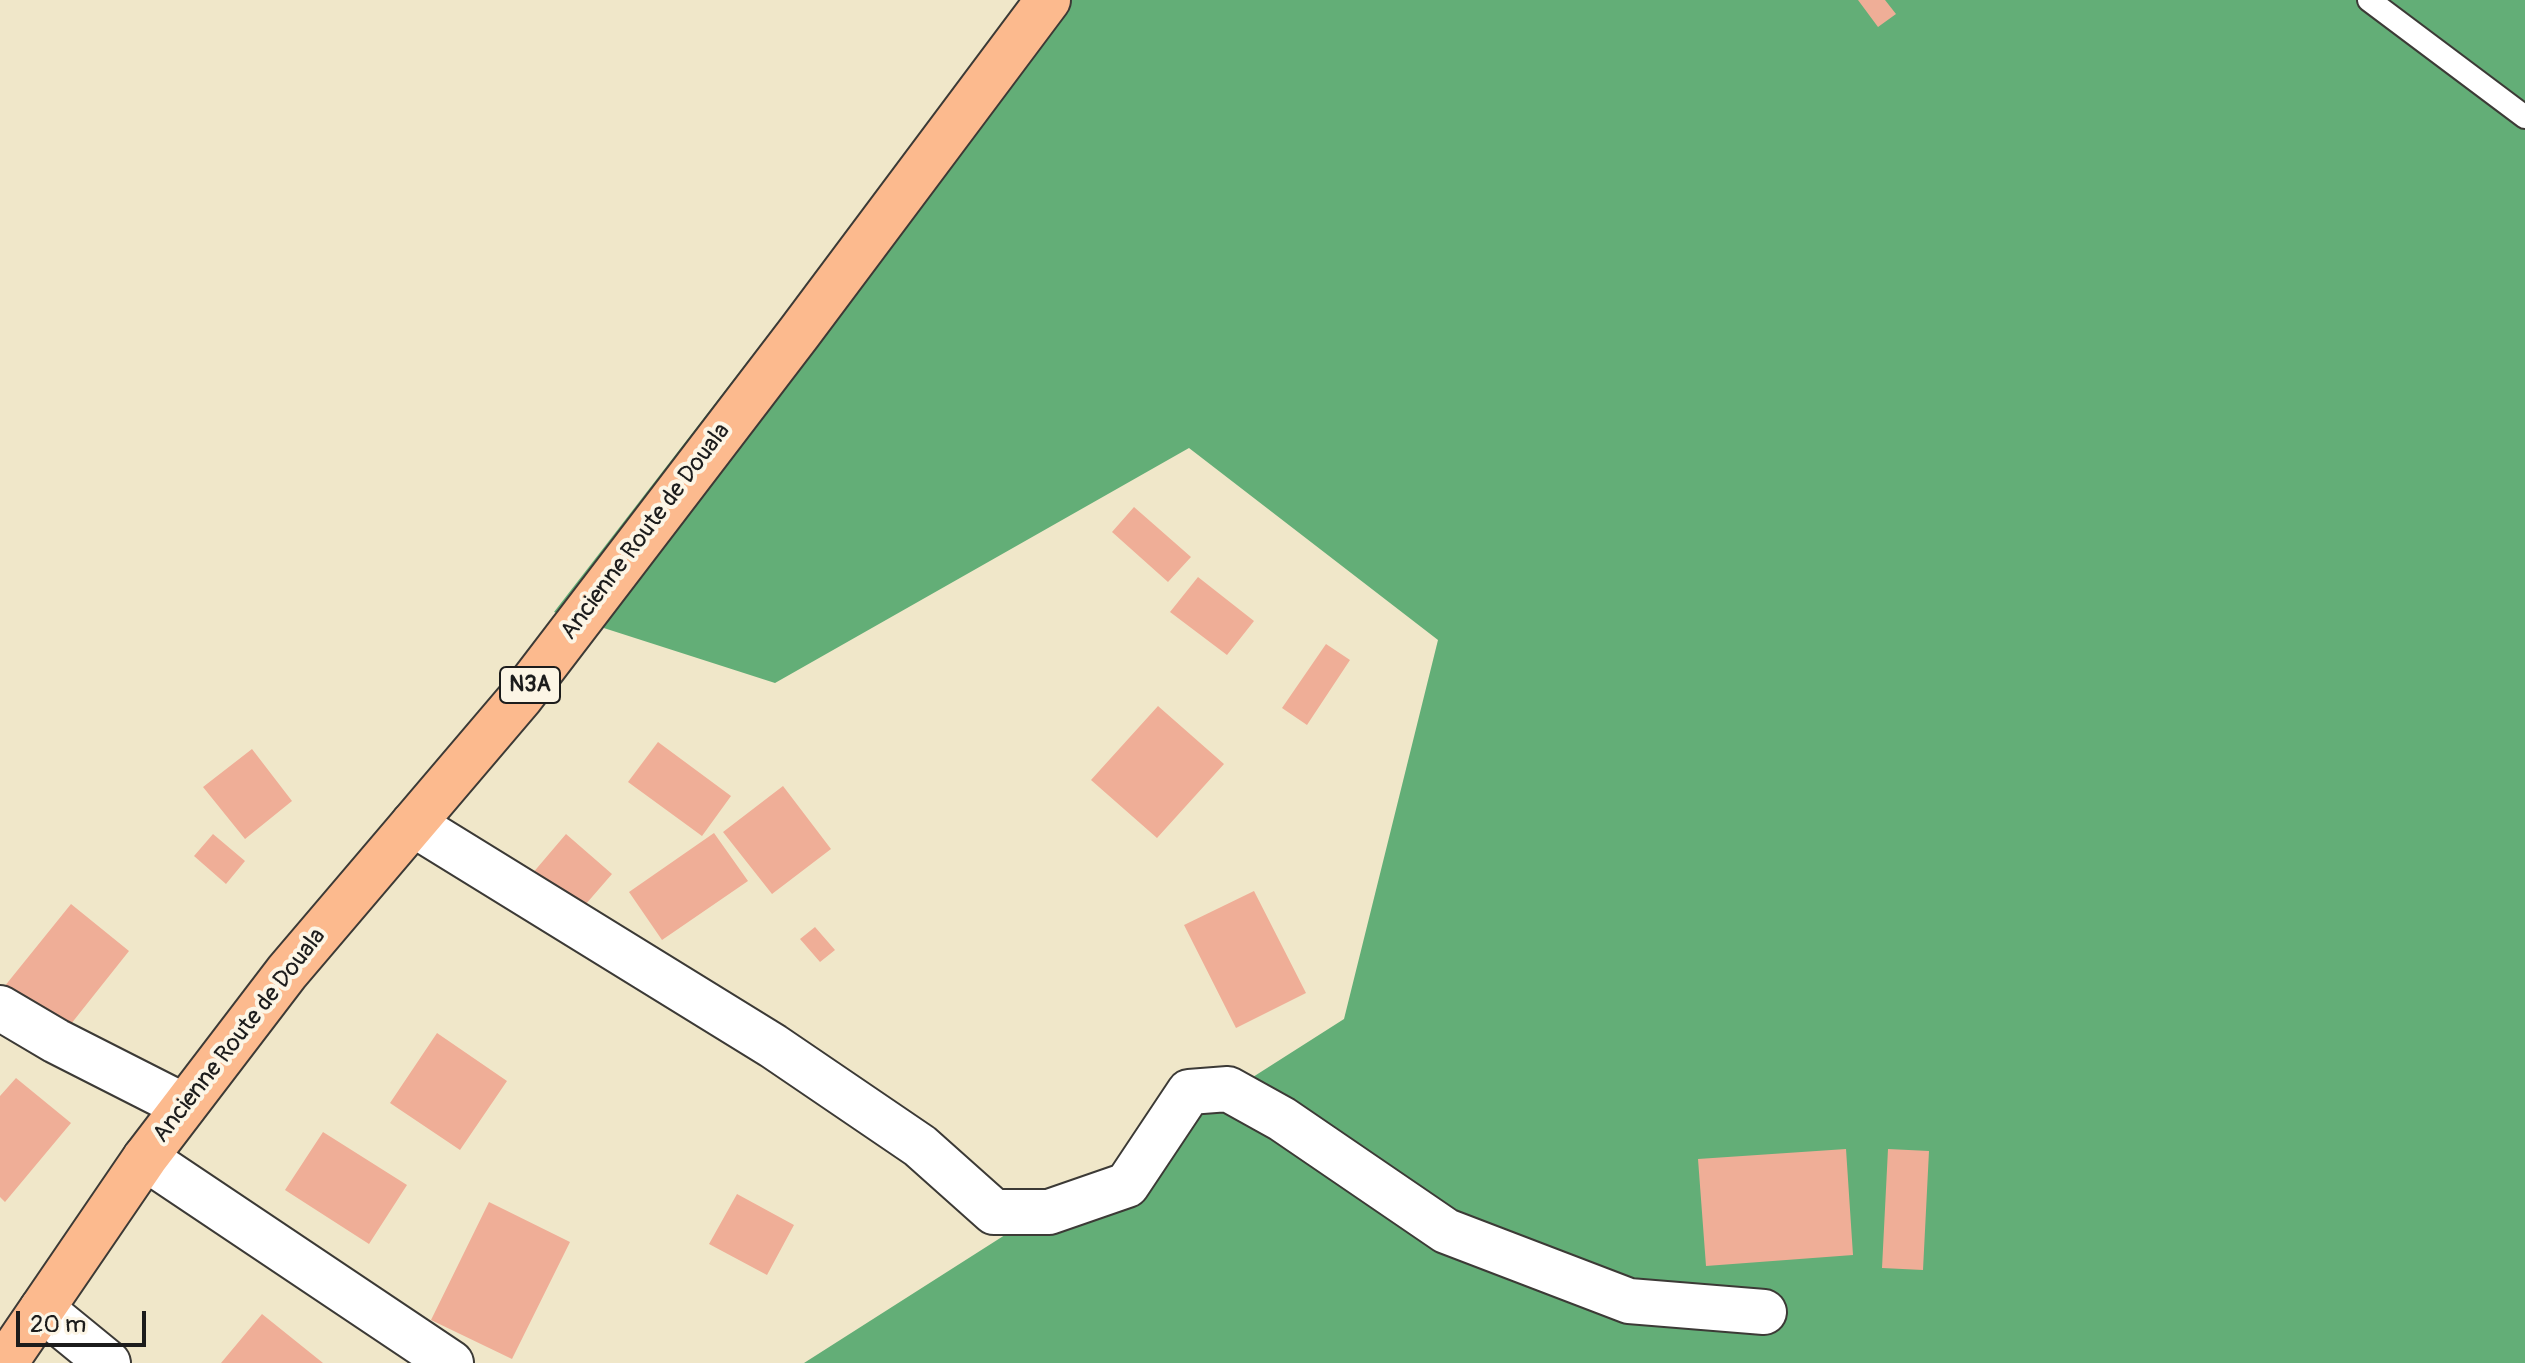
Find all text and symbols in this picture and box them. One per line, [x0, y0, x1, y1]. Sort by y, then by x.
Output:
street label: Ancienne Route de Douala [555, 418, 737, 646]
road number: N3A [500, 667, 560, 703]
street label: Ancienne Route de Douala [147, 923, 333, 1149]
scale bar [20, 1295, 150, 1345]
text: 20 m [30, 1310, 86, 1339]

